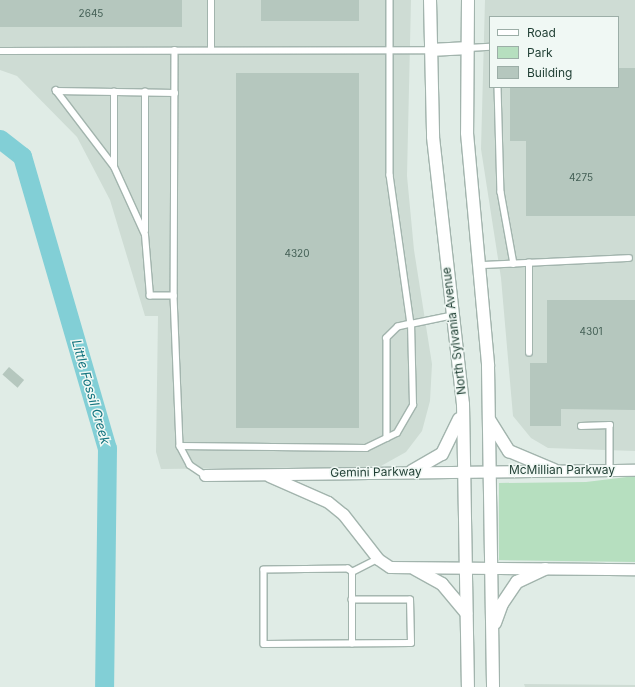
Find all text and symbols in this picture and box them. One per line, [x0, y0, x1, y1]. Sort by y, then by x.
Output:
house number: 2645 [79, 8, 103, 20]
legend [489, 16, 619, 88]
text: Road [527, 25, 556, 40]
text: Park [527, 45, 553, 60]
text: Building [527, 65, 572, 80]
house number: 4275 [569, 172, 593, 184]
house number: 4320 [284, 248, 310, 260]
street label: North Sylvania Avenue [439, 266, 469, 396]
house number: 4301 [579, 326, 603, 338]
water label: Little Fossil Creek [69, 338, 113, 446]
street label: McMillian Parkway [509, 463, 615, 477]
street label: Gemini Parkway [330, 464, 422, 480]

